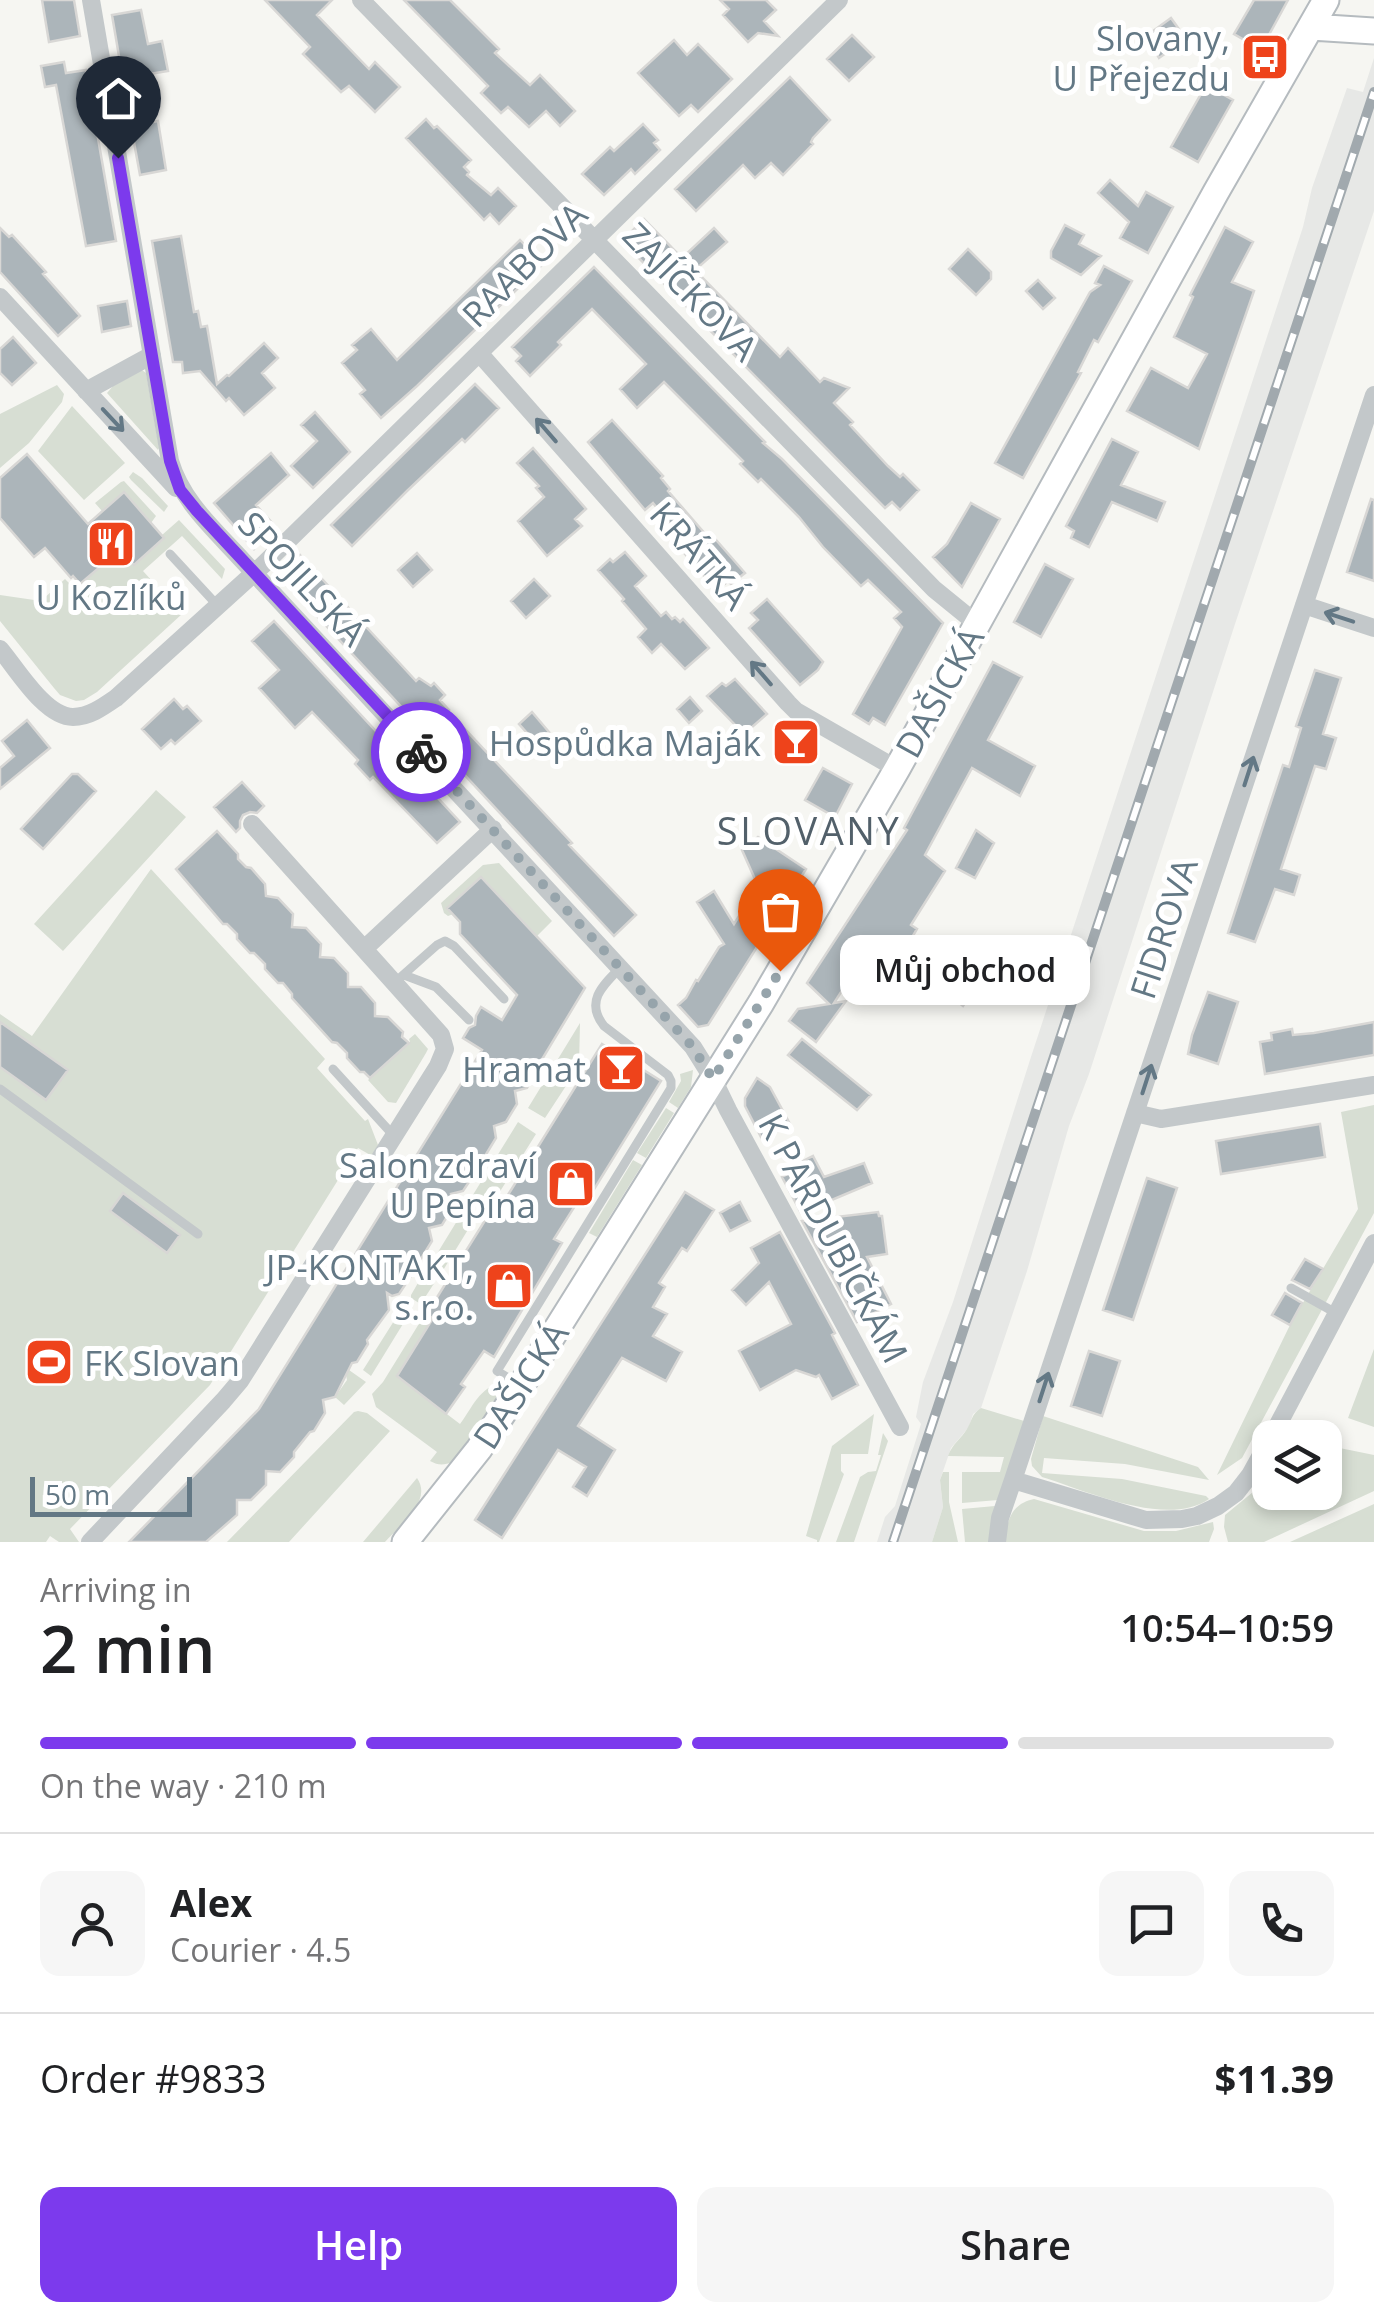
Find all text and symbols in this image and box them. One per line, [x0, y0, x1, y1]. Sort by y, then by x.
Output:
place label: Slovany, U Přejezdu [1053, 14, 1230, 101]
bus stop icon: Slovany, U Přejezdu [1239, 31, 1291, 83]
pin [76, 56, 161, 159]
icon: home [91, 71, 146, 126]
street label: RAABOVA [451, 191, 597, 337]
street label: ZAJÍČKOVA [613, 212, 769, 371]
one-way arrow [101, 408, 125, 432]
one-way arrow [536, 417, 558, 443]
street label: KRÁTKÁ [640, 491, 760, 619]
street label: SPOJILSKÁ [229, 501, 378, 656]
restaurant icon: U Kozlíků [85, 518, 137, 570]
place label: U Kozlíků [35, 573, 187, 620]
one-way arrow [1324, 606, 1356, 624]
street label: DAŠICKÁ [884, 618, 994, 766]
one-way arrow [750, 661, 773, 686]
courier [371, 702, 471, 802]
bar icon: Hospůdka Maják [770, 716, 822, 768]
place label: Hospůdka Maják [489, 719, 762, 766]
icon: bike [394, 725, 449, 780]
one-way arrow [1242, 755, 1260, 787]
district label: SLOVANY [717, 804, 901, 856]
street label: FIDROVA [1118, 851, 1208, 1004]
pin [738, 869, 823, 972]
icon: bag [753, 884, 808, 939]
callout: Můj obchod [840, 936, 1090, 1006]
text: Můj obchod [874, 948, 1056, 991]
bar icon: Hramat [595, 1042, 647, 1094]
place label: Hramat [462, 1045, 586, 1092]
one-way arrow [1139, 1064, 1157, 1096]
street label: K PARDUBIČKÁM [749, 1105, 919, 1371]
place label: Salon zdraví U Pepína [339, 1141, 537, 1228]
shop icon: Salon zdraví U Pepína [545, 1158, 597, 1210]
place label: JP-KONTAKT, s.r.o. [263, 1243, 474, 1330]
shop icon: JP-KONTAKT, s.r.o. [483, 1260, 535, 1312]
street label: DAŠICKÁ [462, 1312, 579, 1457]
sports icon: FK Slovan [23, 1336, 75, 1388]
place label: FK Slovan [84, 1339, 240, 1386]
one-way arrow [1036, 1372, 1054, 1404]
map controls [1252, 1420, 1342, 1510]
button: layers [1252, 1420, 1342, 1510]
scale bar [30, 1472, 192, 1516]
text: 50 m [45, 1475, 110, 1513]
text: Arriving in [40, 1568, 192, 1611]
text: 10:54–10:59 [1120, 1601, 1334, 1653]
text: 2 min [40, 1604, 215, 1692]
text: On the way · 210 m [40, 1764, 327, 1807]
button: person [40, 1871, 145, 1976]
button: chat [1099, 1871, 1204, 1976]
button: phone [1229, 1871, 1334, 1976]
text: Alex [170, 1876, 252, 1928]
text: Courier · 4.5 [170, 1928, 351, 1971]
text: Order #9833 [40, 2052, 267, 2104]
text: $11.39 [1215, 2052, 1334, 2104]
button: Help [40, 2187, 677, 2302]
button: Share [697, 2187, 1334, 2302]

